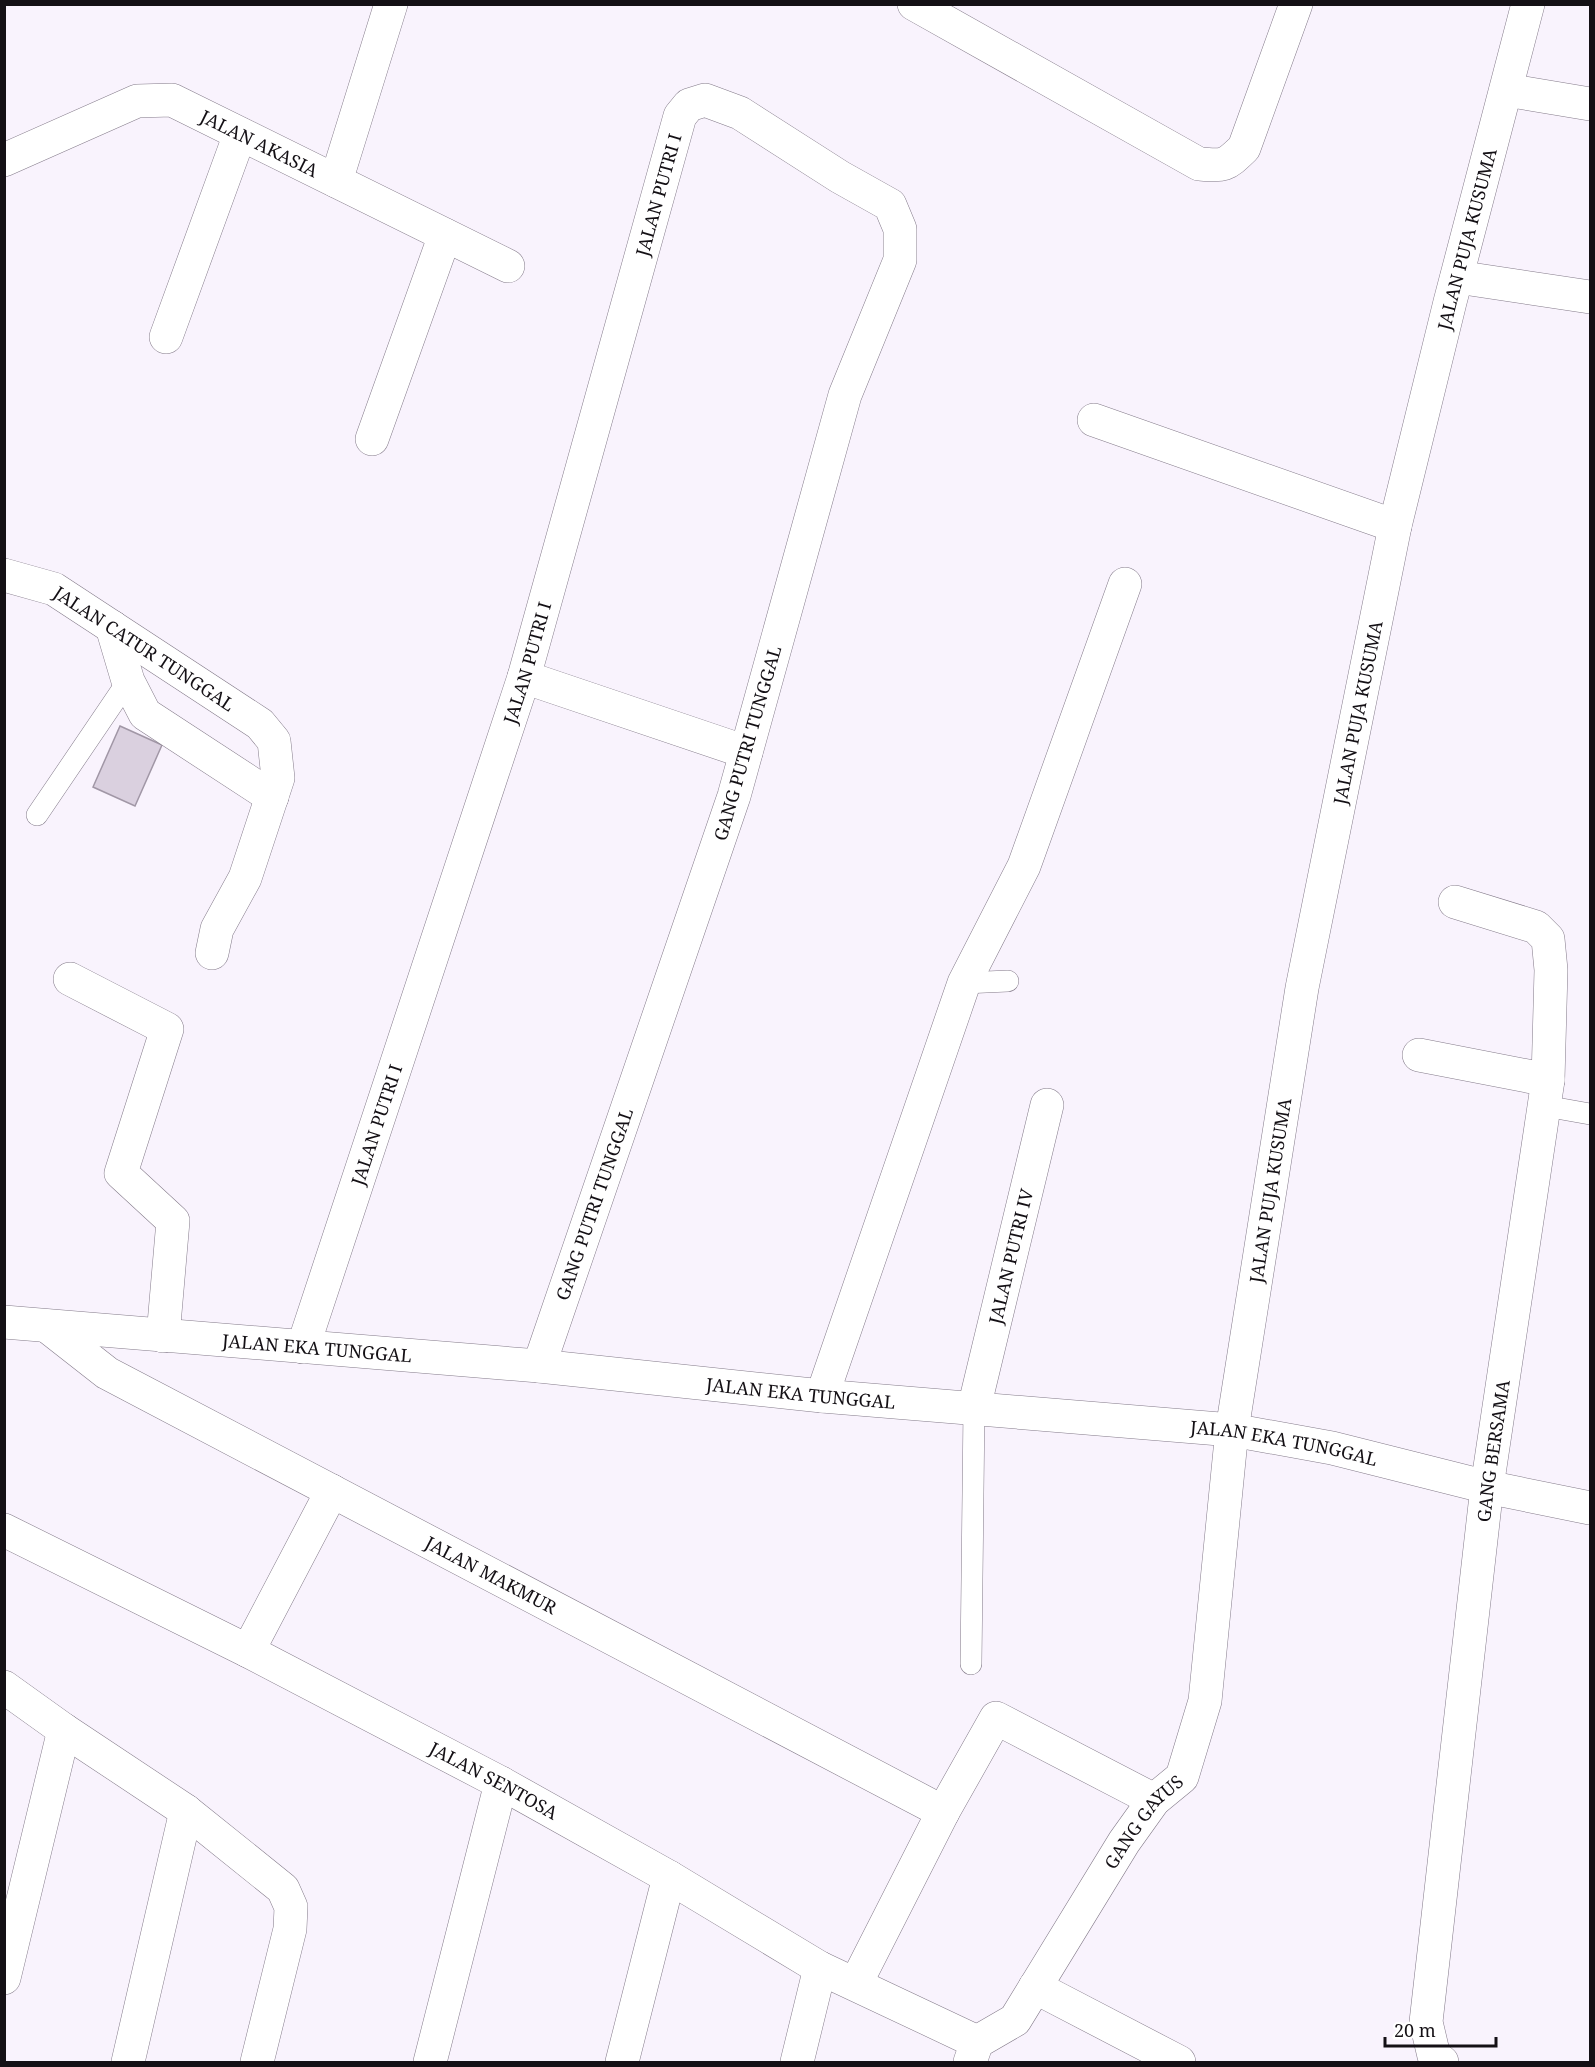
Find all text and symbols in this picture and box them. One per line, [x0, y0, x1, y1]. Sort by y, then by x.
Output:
street label: JALAN AKASIA [196, 103, 323, 183]
street label: JALAN PUTRI I [629, 131, 687, 260]
street label: JALAN PUJA KUSUMA [1431, 145, 1502, 333]
street label: JALAN CATUR TUNGGAL [48, 580, 240, 716]
street label: JALAN PUTRI I [497, 599, 556, 728]
street label: JALAN PUJA KUSUMA [1327, 618, 1388, 807]
street label: GANG PUTRI TUNGGAL [708, 643, 786, 843]
street label: JALAN PUTRI I [345, 1061, 407, 1189]
street label: JALAN PUJA KUSUMA [1243, 1096, 1296, 1286]
street label: GANG PUTRI TUNGGAL [550, 1105, 638, 1303]
street label: JALAN PUTRI IV [982, 1186, 1039, 1327]
street label: JALAN EKA TUNGGAL [220, 1328, 413, 1367]
street label: JALAN EKA TUNGGAL [704, 1372, 896, 1414]
street label: GANG BERSAMA [1471, 1378, 1515, 1523]
street label: JALAN EKA TUNGGAL [1188, 1415, 1380, 1471]
street label: JALAN MAKMUR [420, 1530, 561, 1619]
street label: JALAN SENTOSA [425, 1735, 563, 1825]
street label: GANG GAYUS [1098, 1769, 1188, 1873]
scale bar [1385, 2010, 1496, 2048]
text: 20 m [1394, 2018, 1436, 2042]

